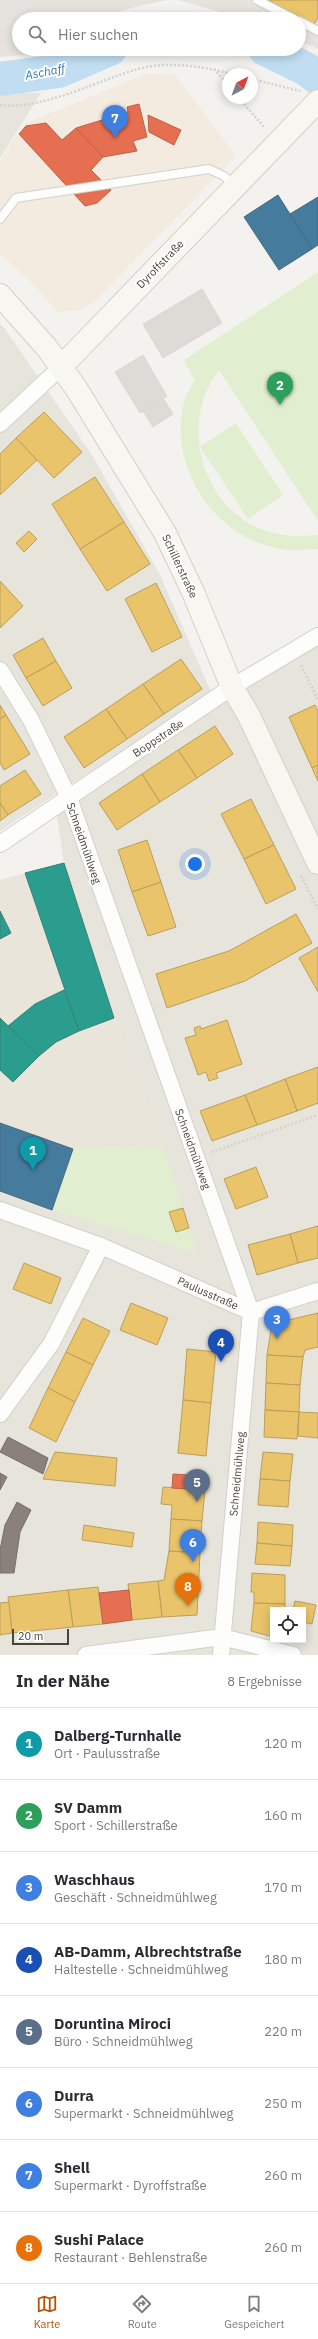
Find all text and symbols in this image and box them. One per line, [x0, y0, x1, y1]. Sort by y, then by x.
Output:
search box [12, 12, 306, 56]
icon: search [26, 23, 48, 45]
text: Hier suchen [58, 25, 138, 44]
water label: Aschaff [23, 60, 67, 83]
north arrow [222, 68, 258, 104]
pin: 7 [102, 105, 128, 138]
street label: Dyroffstraße [133, 237, 187, 291]
pin: 2 [267, 372, 293, 405]
street label: Schillerstraße [159, 532, 201, 600]
street label: Boppstraße [130, 716, 186, 760]
street label: Schneidmühlweg [64, 801, 104, 886]
your location [185, 854, 205, 874]
street label: Schneidmühlweg [172, 1107, 214, 1191]
pin: 1 [20, 1137, 46, 1170]
street label: Paulusstraße [175, 1273, 241, 1313]
pin: 3 [264, 1306, 290, 1339]
pin: 4 [208, 1329, 234, 1362]
street label: Schneidmühlweg [226, 1431, 248, 1517]
pin: 5 [184, 1469, 210, 1502]
pin: 6 [180, 1529, 206, 1562]
pin: 8 [175, 1573, 201, 1606]
map controls [270, 1607, 306, 1643]
button: locate [270, 1607, 306, 1643]
scale bar [12, 1627, 69, 1646]
text: 20 m [18, 1629, 43, 1643]
text: In der Nähe [16, 1670, 110, 1692]
text: 8 Ergebnisse [227, 1673, 302, 1690]
text: Dalberg-Turnhalle [54, 1726, 182, 1745]
text: 1 [25, 1735, 33, 1752]
text: 120 m [264, 1735, 302, 1752]
text: Ort · Paulusstraße [54, 1745, 160, 1762]
text: SV Damm [54, 1798, 122, 1817]
text: 2 [25, 1807, 33, 1824]
text: 160 m [264, 1807, 302, 1824]
text: Sport · Schillerstraße [54, 1817, 178, 1834]
text: Waschhaus [54, 1870, 135, 1889]
text: 3 [25, 1879, 33, 1896]
text: 170 m [264, 1879, 302, 1896]
text: Geschäft · Schneidmühlweg [54, 1889, 217, 1906]
text: AB-Damm, Albrechtstraße [54, 1942, 242, 1961]
text: 4 [25, 1951, 33, 1968]
text: 180 m [264, 1951, 302, 1968]
text: Haltestelle · Schneidmühlweg [54, 1961, 228, 1978]
text: Doruntina Miroci [54, 2014, 171, 2033]
text: 5 [25, 2023, 33, 2040]
text: 220 m [264, 2023, 302, 2040]
text: Büro · Schneidmühlweg [54, 2033, 193, 2050]
text: Durra [54, 2086, 94, 2105]
text: 6 [25, 2095, 33, 2112]
text: 250 m [264, 2095, 302, 2112]
text: Supermarkt · Schneidmühlweg [54, 2105, 233, 2122]
text: Shell [54, 2158, 90, 2177]
text: 7 [25, 2167, 33, 2184]
text: 260 m [264, 2167, 302, 2184]
text: Supermarkt · Dyroffstraße [54, 2177, 207, 2194]
text: Sushi Palace [54, 2230, 144, 2249]
text: 8 [25, 2239, 33, 2256]
text: 260 m [264, 2239, 302, 2256]
text: Restaurant · Behlenstraße [54, 2249, 207, 2266]
tab: Karte [34, 2293, 60, 2331]
tab: Route [128, 2293, 157, 2331]
tab: Gespeichert [224, 2293, 284, 2331]

